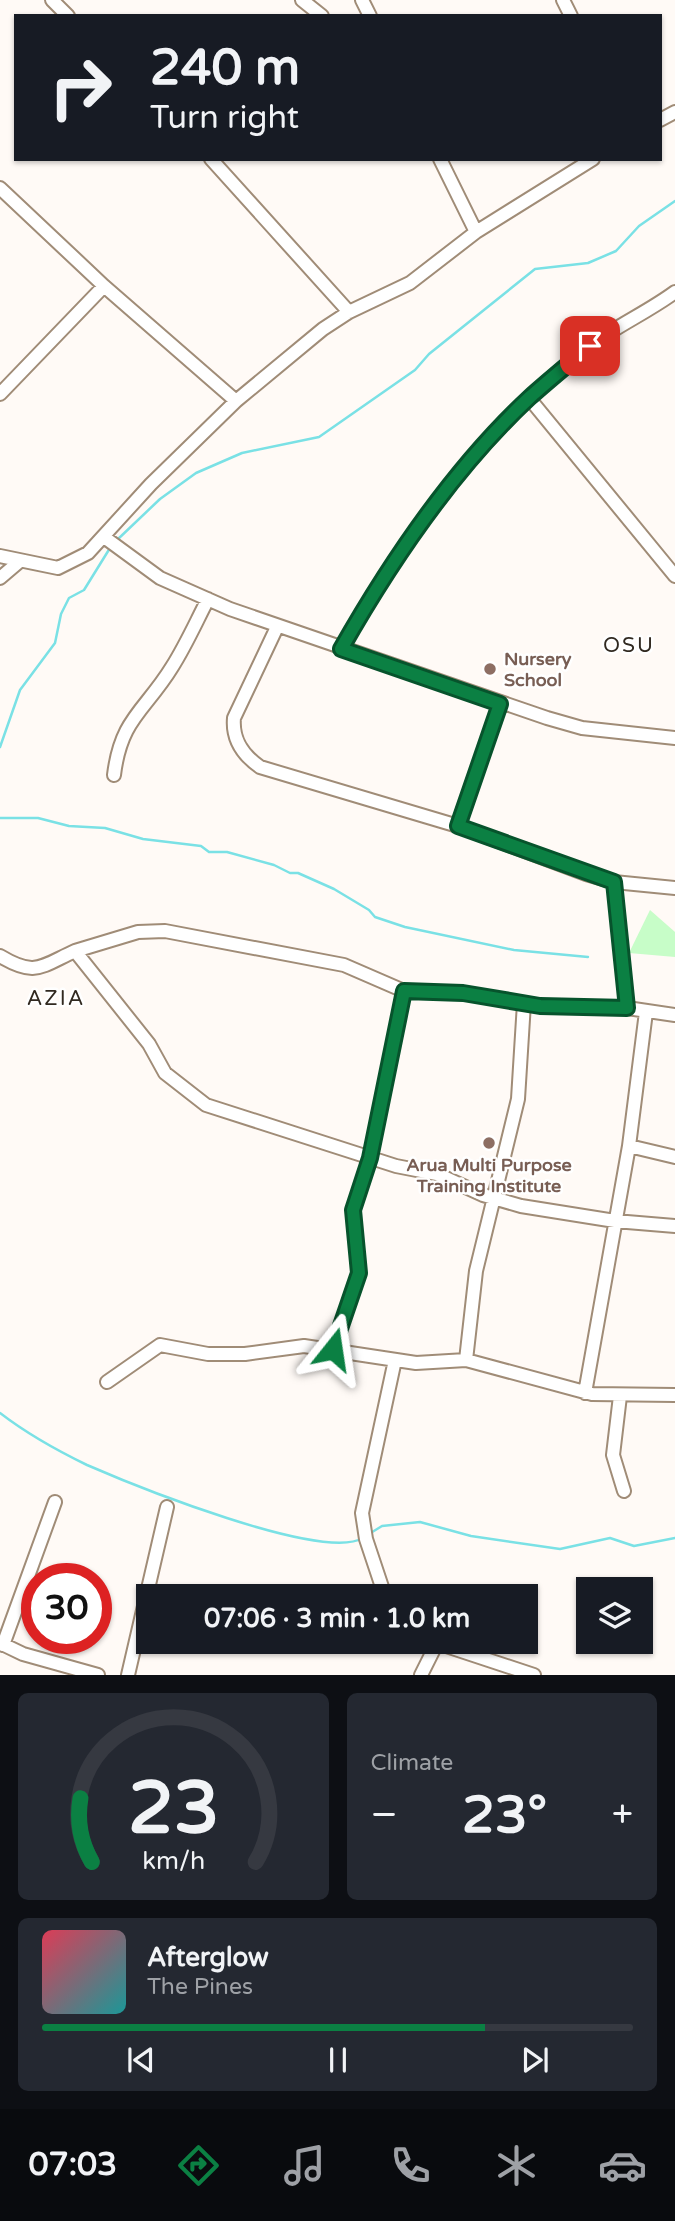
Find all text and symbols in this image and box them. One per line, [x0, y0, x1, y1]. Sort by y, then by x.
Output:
text: 240 m [150, 39, 300, 98]
icon: right [35, 42, 126, 133]
text: Turn right [150, 99, 299, 137]
pin [560, 316, 620, 376]
icon: arrive [571, 327, 609, 365]
district label: OSU [603, 633, 655, 658]
place label: Nursery School [504, 648, 572, 691]
marker: Nursery School [482, 661, 498, 677]
district label: AZIA [27, 986, 85, 1011]
marker: Arua Multi Purpose Training Institute [481, 1135, 497, 1151]
place label: Arua Multi Purpose Training Institute [406, 1154, 572, 1197]
position arrow [296, 1312, 370, 1386]
speed limit sign: 30 [21, 1563, 112, 1654]
map controls [576, 1577, 653, 1654]
button: layers [576, 1577, 653, 1654]
text: 07:06 · 3 min · 1.0 km [204, 1603, 470, 1634]
text: Climate [371, 1749, 453, 1777]
text: 23 [128, 1766, 219, 1854]
text: 23° [462, 1784, 547, 1847]
text: − [371, 1792, 398, 1838]
text: + [612, 1792, 633, 1838]
text: km/h [142, 1846, 205, 1876]
text: Afterglow [147, 1942, 269, 1973]
text: The Pines [147, 1973, 253, 2001]
icon: previous [122, 2041, 160, 2079]
icon: pause [319, 2041, 357, 2079]
icon: next [516, 2041, 554, 2079]
icon: directions [174, 2141, 223, 2190]
icon: music [280, 2141, 329, 2190]
icon: phone [386, 2141, 435, 2190]
icon: climate [492, 2141, 541, 2190]
icon: car [598, 2141, 647, 2190]
text: 07:03 [28, 2146, 117, 2184]

